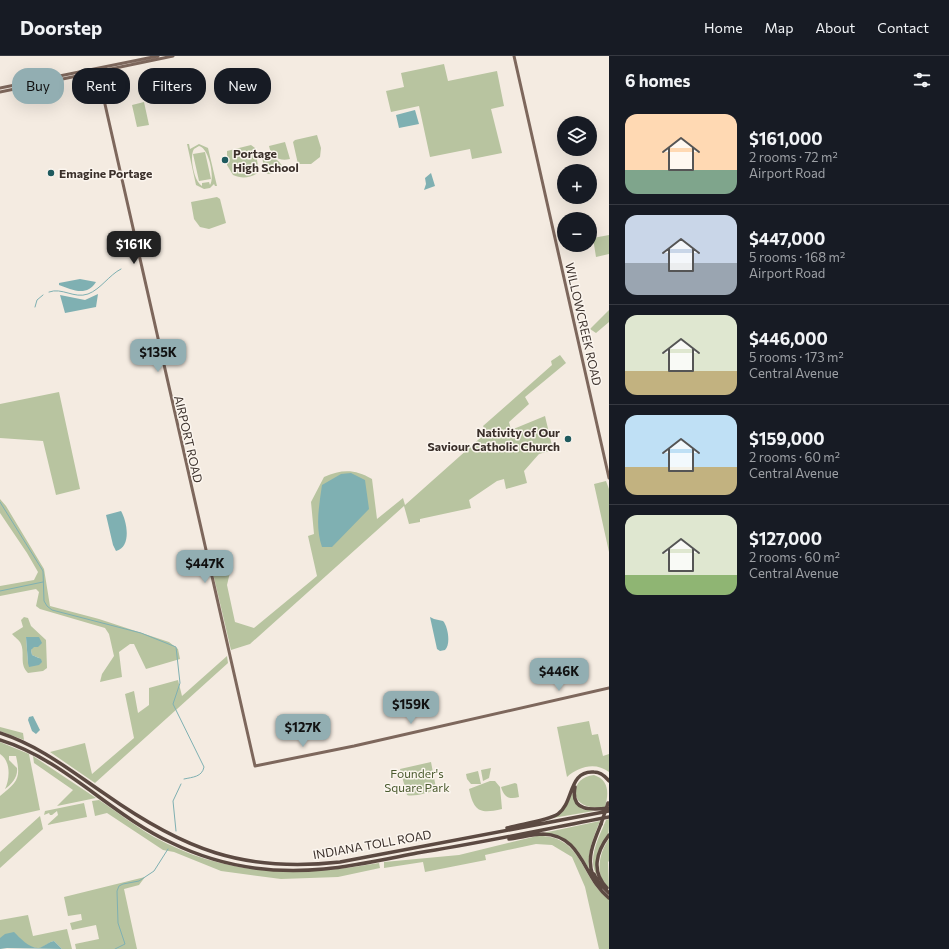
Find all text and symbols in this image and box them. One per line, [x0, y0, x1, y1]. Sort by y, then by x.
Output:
text: Doorstep [20, 16, 102, 39]
text: Home [704, 19, 743, 36]
text: Map [765, 19, 793, 36]
text: About [815, 19, 855, 36]
text: Contact [877, 19, 929, 36]
chip: Buy [12, 68, 64, 104]
chip: Rent [72, 68, 130, 104]
chip: Filters [138, 68, 206, 104]
chip: New [214, 68, 271, 104]
icon: filters [911, 69, 933, 91]
text: 6 homes [625, 70, 690, 91]
map controls [557, 116, 597, 252]
button: layers [557, 116, 597, 156]
text: $161,000 [749, 128, 823, 149]
icon: home [657, 130, 705, 178]
place label: Portage High School [233, 146, 299, 174]
text: 2 rooms · 72 m² [749, 149, 838, 165]
marker: Portage High School [220, 155, 230, 165]
button: + [557, 164, 597, 204]
text: Airport Road [749, 165, 825, 181]
place label: Emagine Portage [59, 166, 152, 180]
marker: Emagine Portage [46, 168, 56, 178]
button: − [557, 212, 597, 252]
text: $447,000 [749, 228, 825, 249]
pin: $161K [106, 231, 162, 265]
icon: home [657, 231, 705, 279]
text: $161K [116, 236, 152, 252]
text: 5 rooms · 168 m² [749, 249, 845, 265]
street label: WILLOWCREEK ROAD [563, 261, 605, 387]
text: Airport Road [749, 265, 825, 281]
text: $446,000 [749, 328, 828, 349]
icon: home [657, 331, 705, 379]
pin: $135K [130, 339, 186, 373]
text: $135K [139, 344, 177, 360]
text: 5 rooms · 173 m² [749, 349, 844, 365]
text: Central Avenue [749, 365, 839, 381]
street label: AIRPORT ROAD [172, 394, 206, 484]
place label: Nativity of Our Saviour Catholic Church [428, 425, 560, 453]
text: $159,000 [749, 428, 825, 449]
icon: home [657, 431, 705, 479]
marker: Nativity of Our Saviour Catholic Church [563, 434, 573, 444]
text: 2 rooms · 60 m² [749, 449, 840, 465]
text: Central Avenue [749, 465, 839, 481]
text: $127,000 [749, 528, 822, 549]
icon: home [657, 531, 705, 579]
text: 2 rooms · 60 m² [749, 549, 840, 565]
pin: $447K [177, 550, 233, 584]
text: $447K [185, 555, 225, 571]
text: Central Avenue [749, 565, 839, 581]
pin: $446K [531, 658, 587, 692]
text: $446K [539, 663, 579, 679]
pin: $159K [383, 691, 439, 725]
text: $159K [392, 696, 430, 712]
pin: $127K [275, 714, 331, 748]
text: $127K [285, 719, 321, 735]
park label: Founder's Square Park [384, 766, 450, 794]
street label: INDIANA TOLL ROAD [312, 827, 432, 861]

